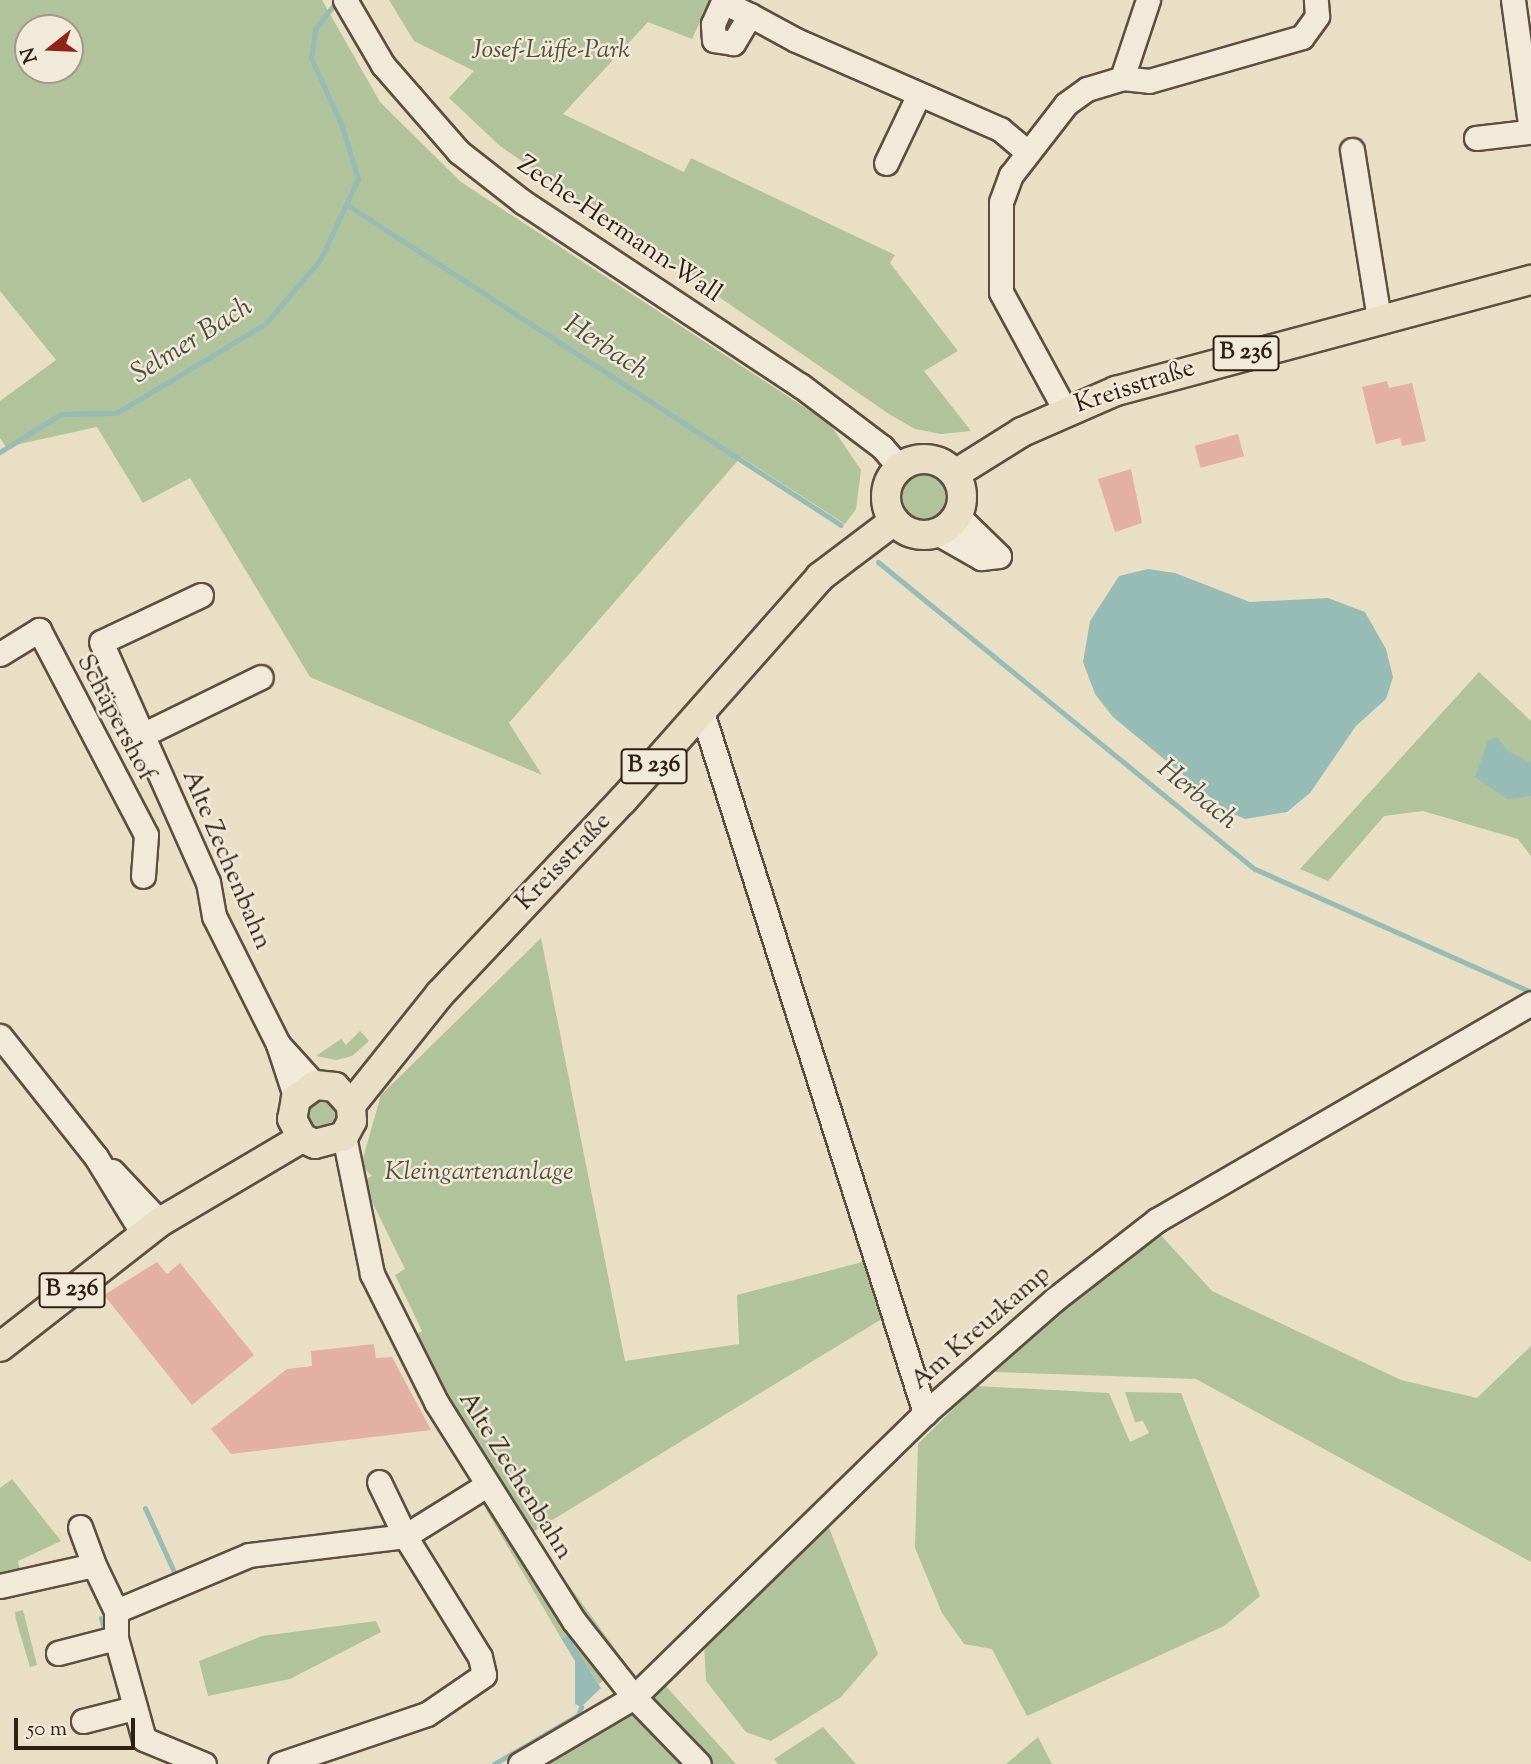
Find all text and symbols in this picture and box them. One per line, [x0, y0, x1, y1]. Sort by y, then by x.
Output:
north arrow [14, 14, 84, 84]
park label: Josef-Lüffe-Park [472, 35, 630, 67]
text: N [15, 44, 46, 66]
street label: Zeche-Hermann-Wall [511, 150, 727, 310]
water label: Selmer Bach [125, 291, 259, 391]
water label: Herbach [557, 308, 655, 388]
road number: B 236 [1211, 332, 1281, 374]
street label: Kreisstraße [1071, 353, 1199, 421]
street label: Schäpershof [69, 649, 161, 787]
road number: B 236 [619, 746, 689, 786]
water label: Herbach [1150, 752, 1244, 838]
street label: Alte Zechenbahn [174, 765, 278, 955]
street label: Kreisstraße [510, 806, 618, 918]
park label: Kleingartenanlage [385, 1157, 573, 1189]
street label: Am Kreuzkamp [905, 1259, 1057, 1397]
road number: B 236 [37, 1270, 107, 1310]
street label: Alte Zechenbahn [451, 1386, 579, 1566]
scale bar [18, 1704, 138, 1748]
text: 50 m [27, 1715, 67, 1745]

